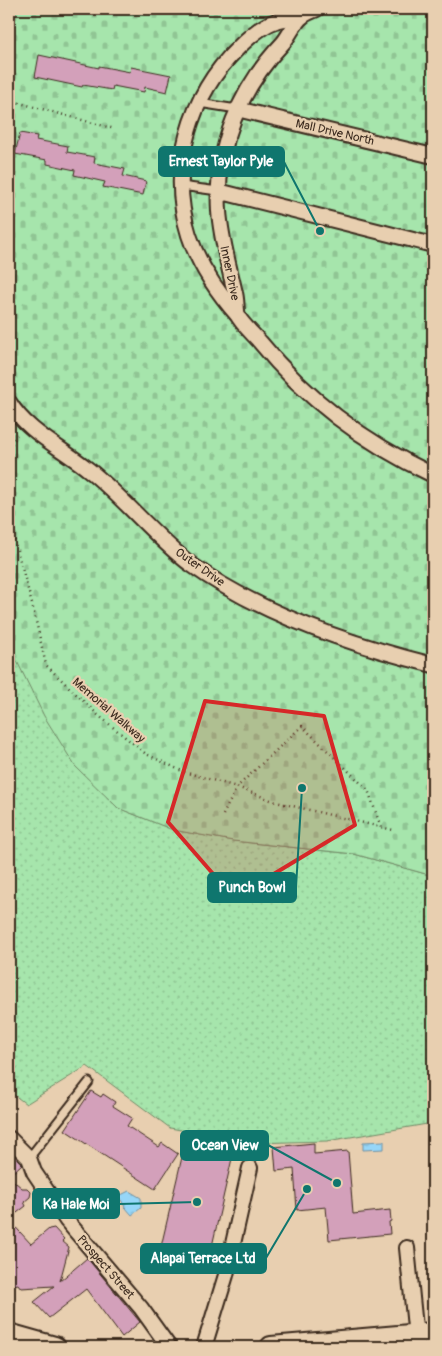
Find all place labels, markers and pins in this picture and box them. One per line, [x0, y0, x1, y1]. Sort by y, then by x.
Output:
callout: Ernest Taylor Pyle [159, 147, 284, 176]
callout: Punch Bowl [208, 873, 296, 902]
callout: Ocean View [181, 1131, 268, 1160]
callout: Ka Hale Moi [33, 1189, 119, 1218]
callout: Alapai Terrace Ltd [141, 1244, 266, 1273]

